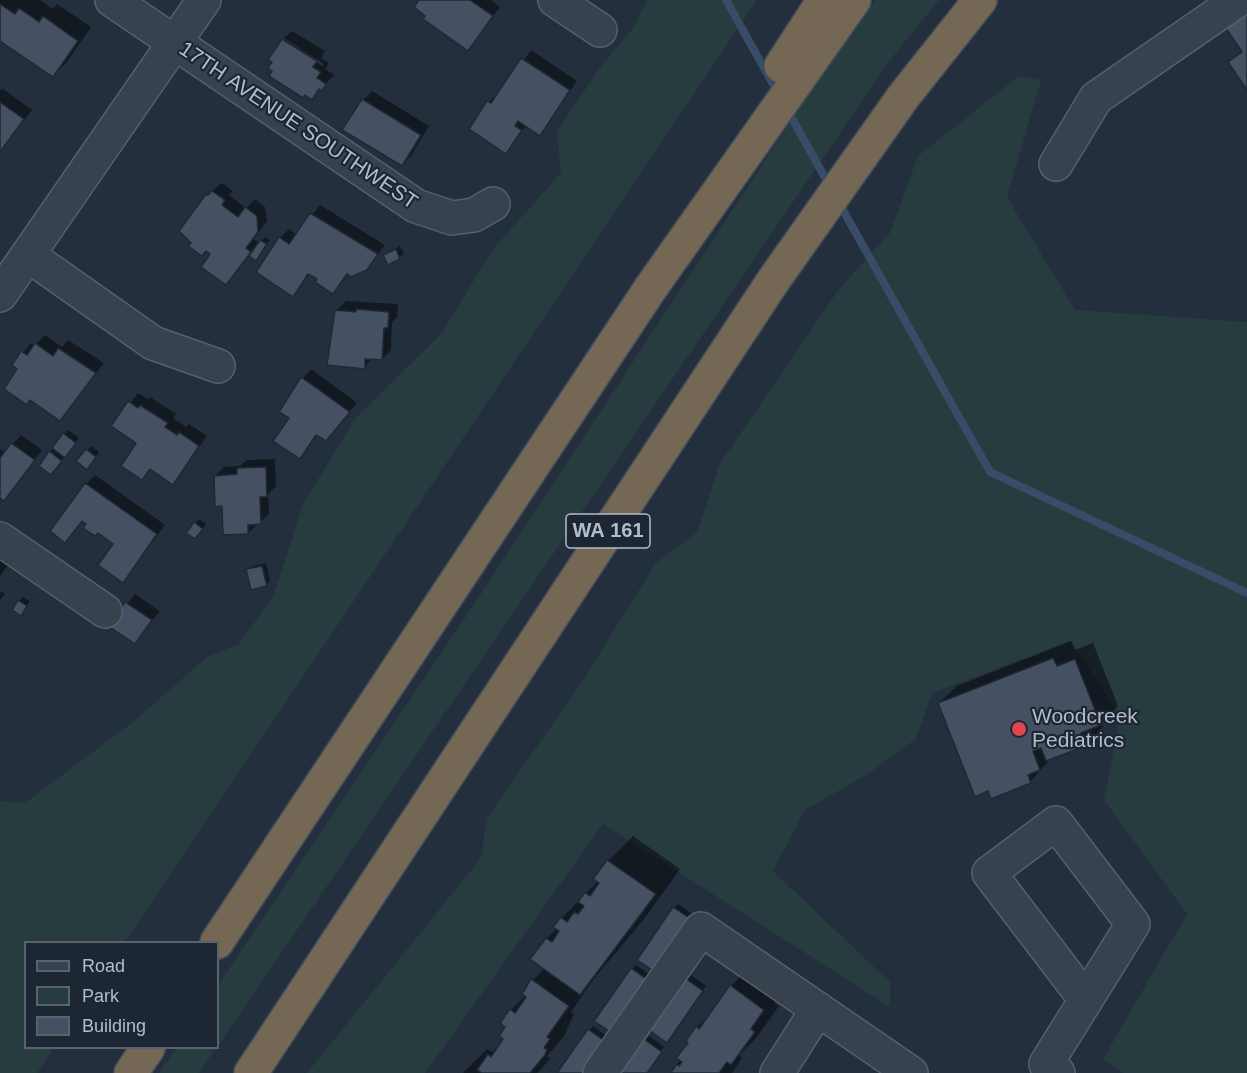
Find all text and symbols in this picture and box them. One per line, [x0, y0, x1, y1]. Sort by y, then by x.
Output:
street label: 17TH AVENUE SOUTHWEST [174, 37, 422, 215]
road number: WA 161 [566, 514, 650, 548]
place label: Woodcreek Pediatrics [1032, 704, 1138, 754]
marker: Woodcreek Pediatrics [1010, 720, 1028, 738]
legend [24, 941, 219, 1049]
text: Road [82, 956, 125, 976]
text: Park [82, 986, 119, 1006]
text: Building [82, 1016, 146, 1036]

